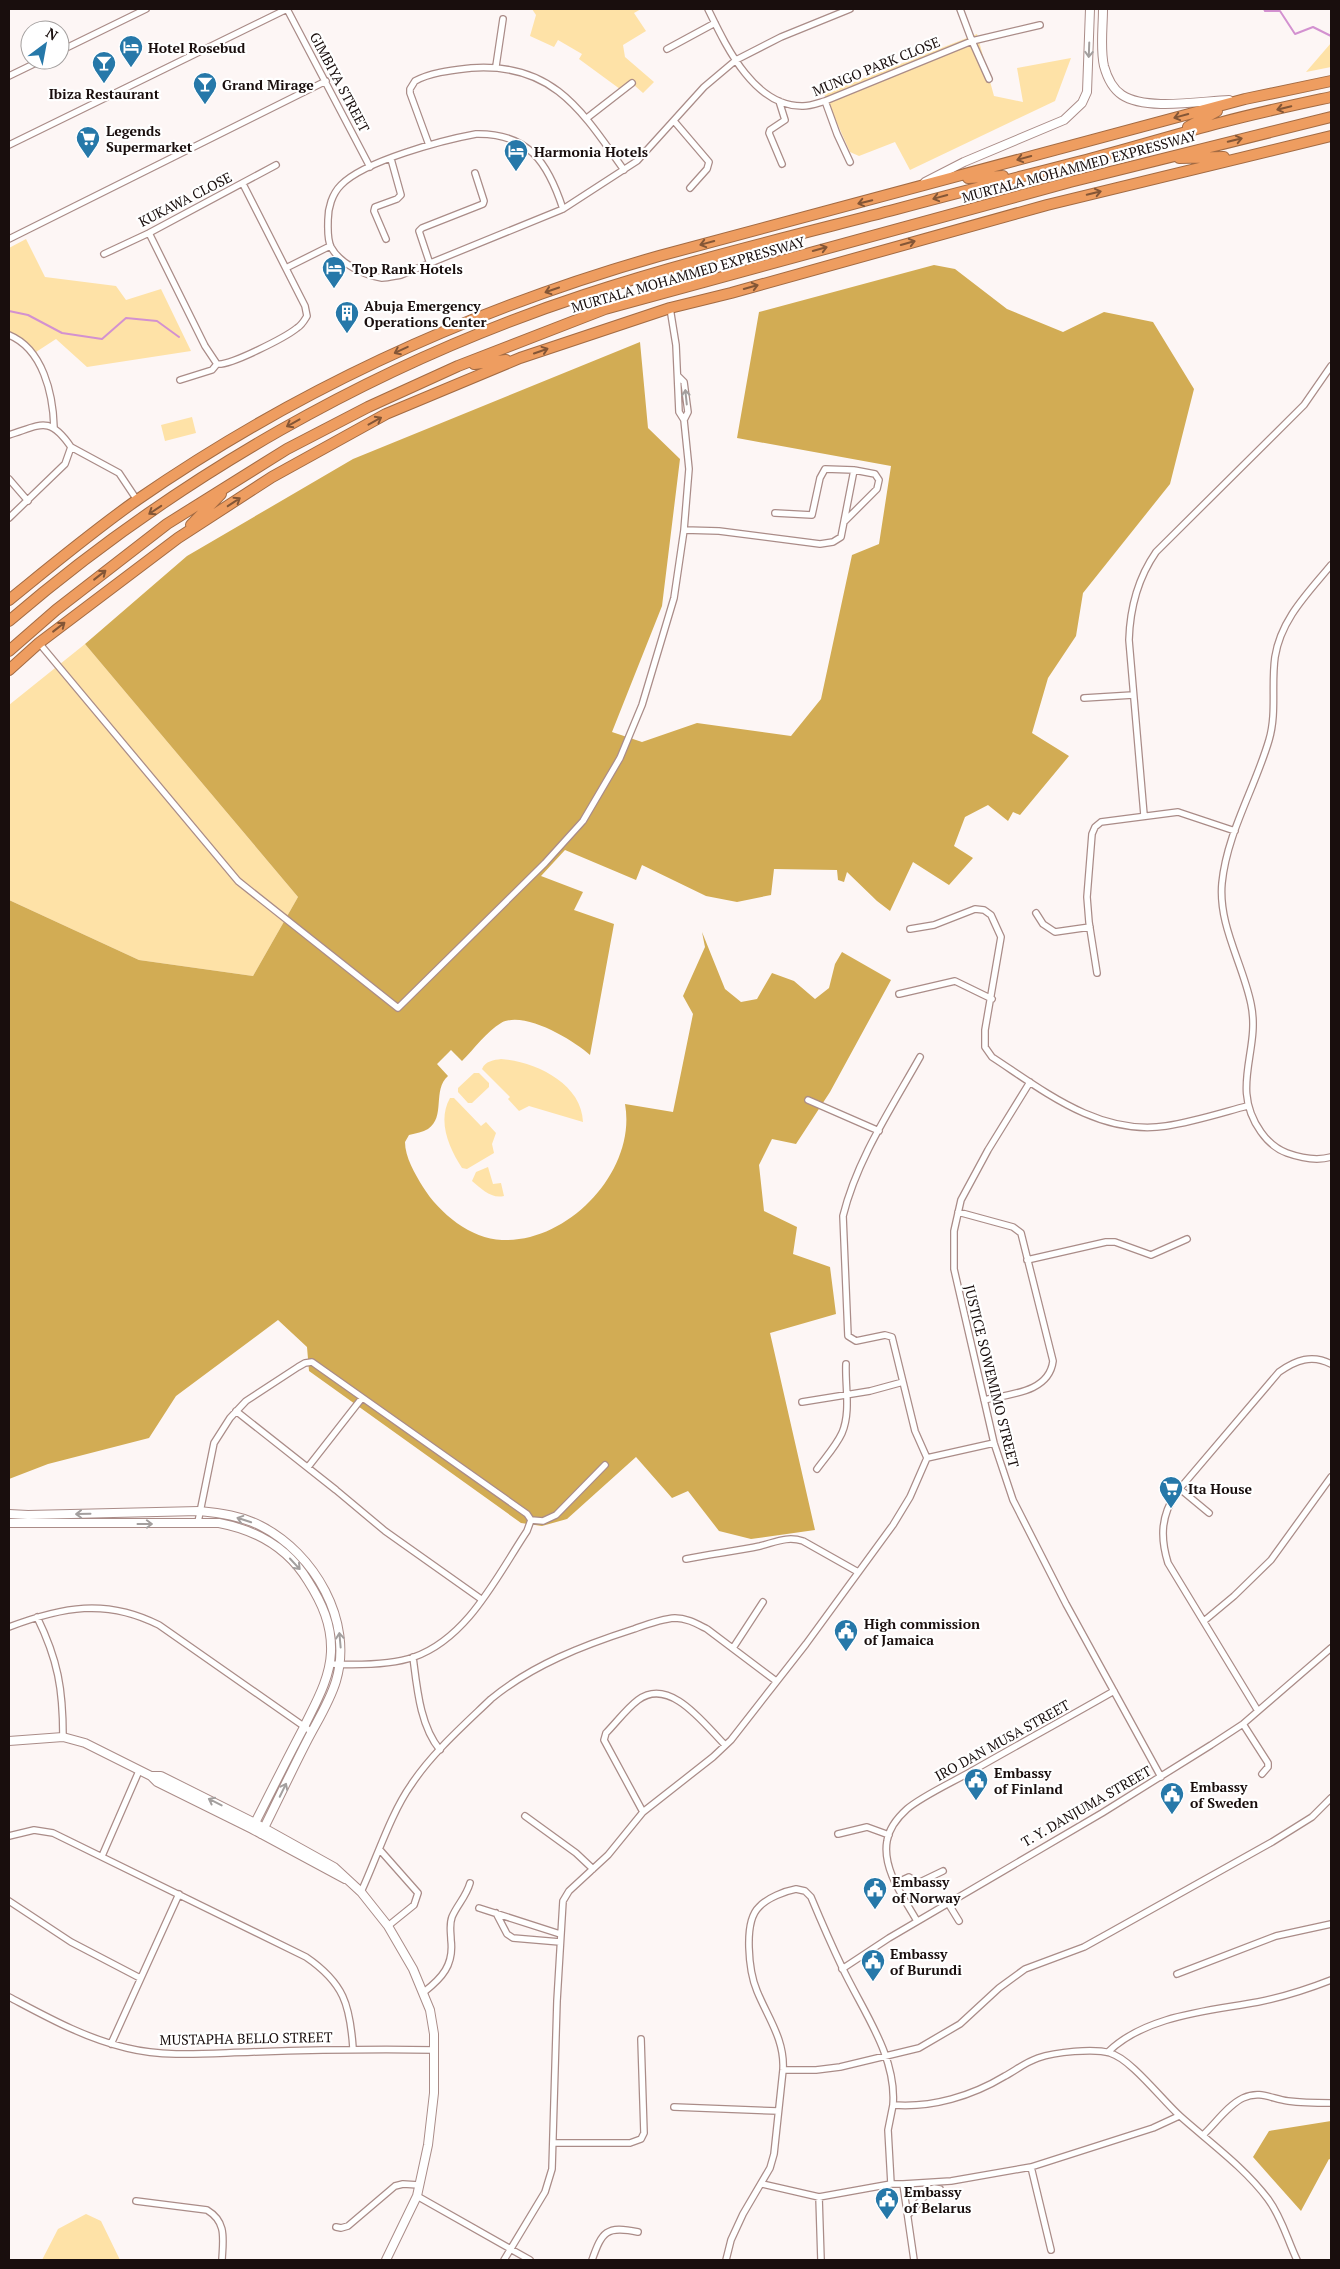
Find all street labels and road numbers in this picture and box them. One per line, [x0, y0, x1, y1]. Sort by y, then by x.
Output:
street label: GIMBIYA STREET [306, 29, 375, 136]
street label: MUNGO PARK CLOSE [809, 32, 943, 100]
street label: MURTALA MOHAMMED EXPRESSWAY [960, 125, 1199, 207]
street label: KUKAWA CLOSE [135, 167, 235, 231]
street label: MURTALA MOHAMMED EXPRESSWAY [569, 231, 808, 317]
street label: JUSTICE SOWEMIMO STREET [960, 1283, 1024, 1470]
street label: IRO DAN MUSA STREET [931, 1695, 1073, 1785]
street label: T. Y. DANJUMA STREET [1017, 1761, 1155, 1851]
street label: MUSTAPHA BELLO STREET [159, 2027, 333, 2049]

